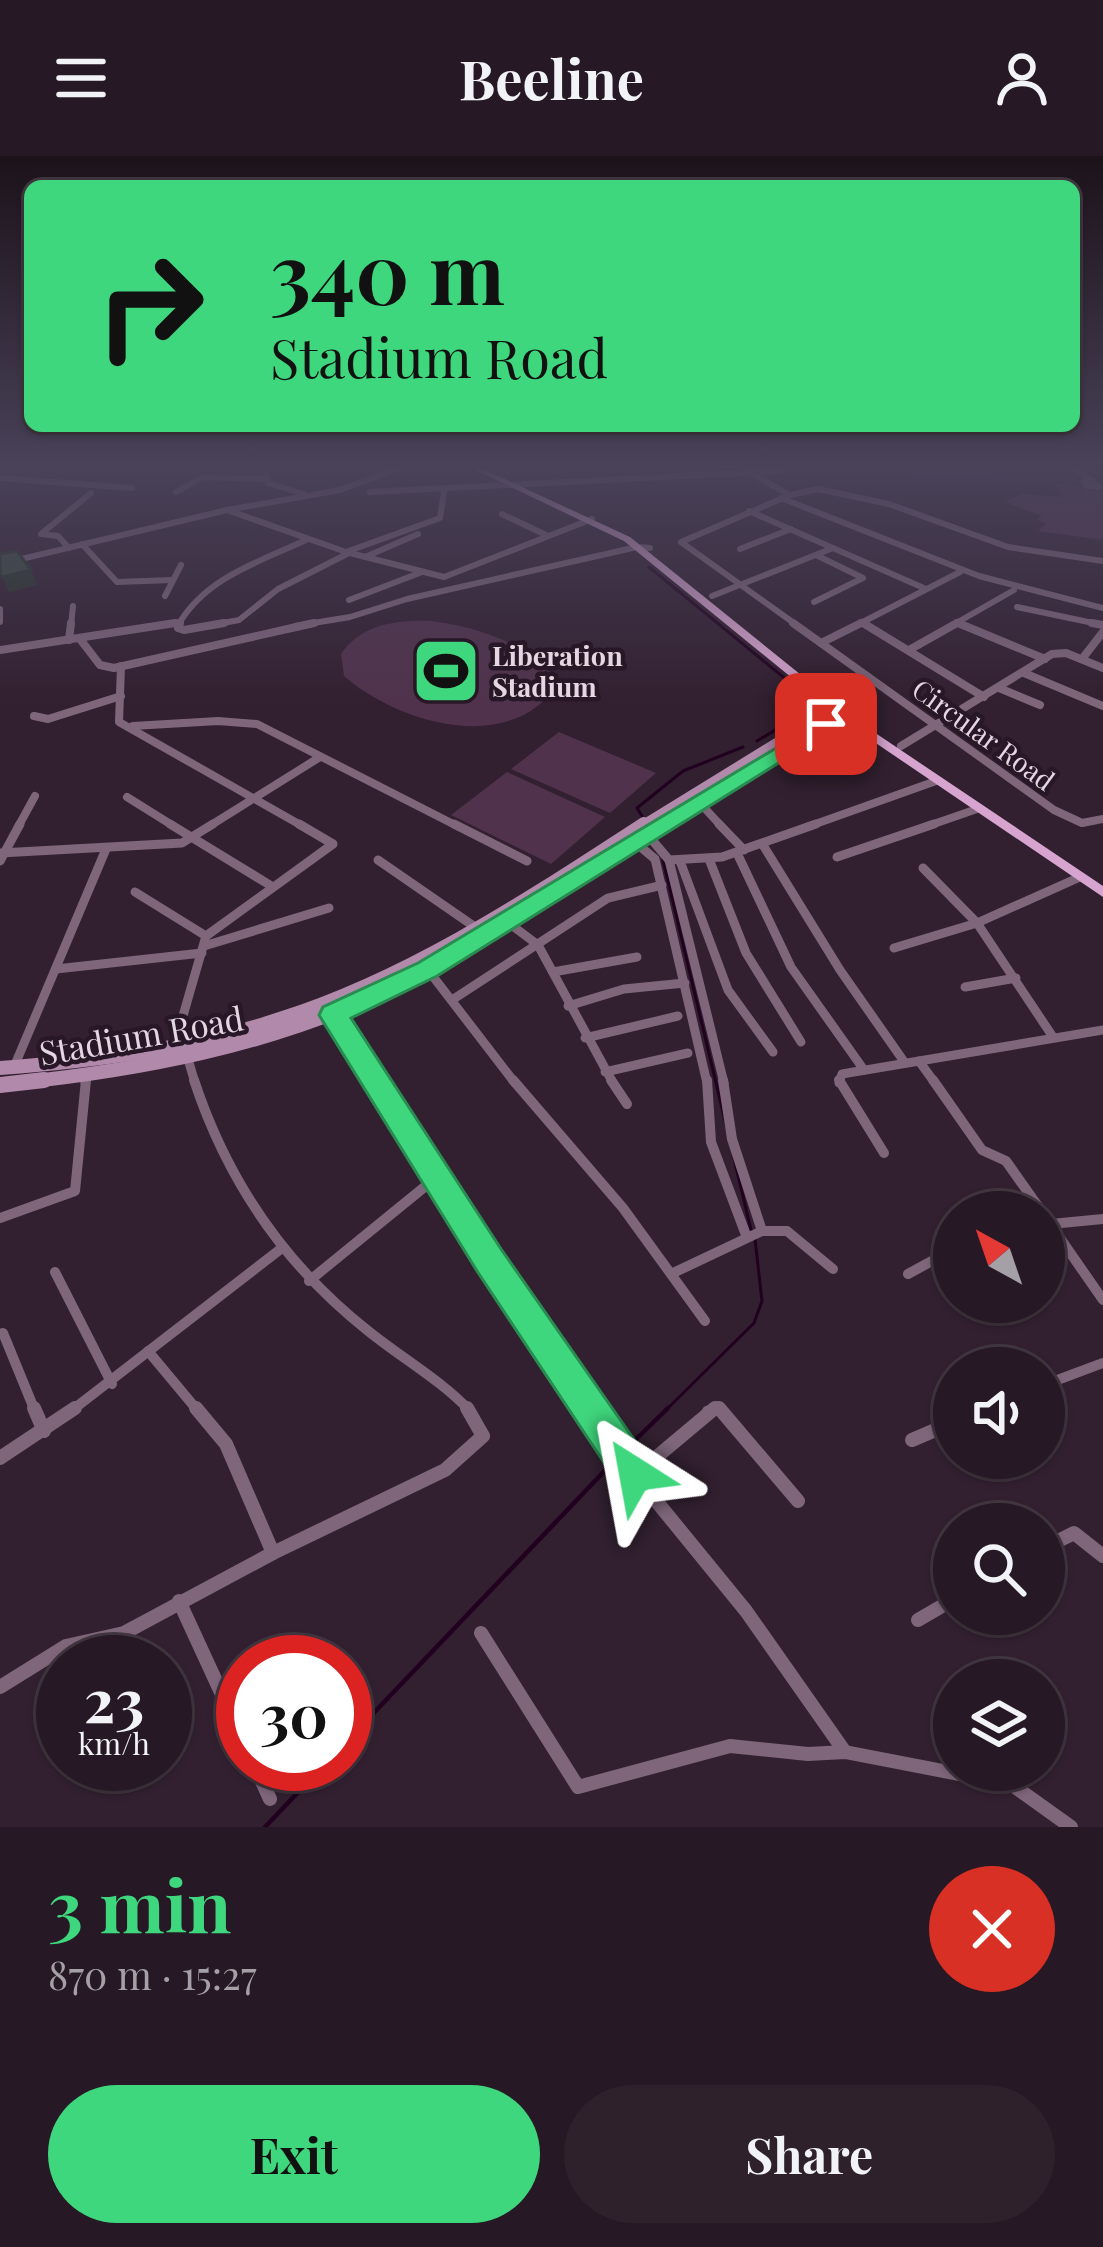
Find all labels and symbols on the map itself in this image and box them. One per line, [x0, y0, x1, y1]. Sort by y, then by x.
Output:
sports icon: Liberation Stadium [411, 636, 481, 706]
place label: Liberation Stadium [492, 637, 623, 704]
street label: Circular Road [906, 670, 1063, 798]
pin [775, 673, 877, 775]
street label: Stadium Road [35, 994, 247, 1074]
north arrow [933, 1191, 1065, 1323]
position arrow [572, 1411, 698, 1537]
speed limit sign: 30 [216, 1635, 372, 1791]

